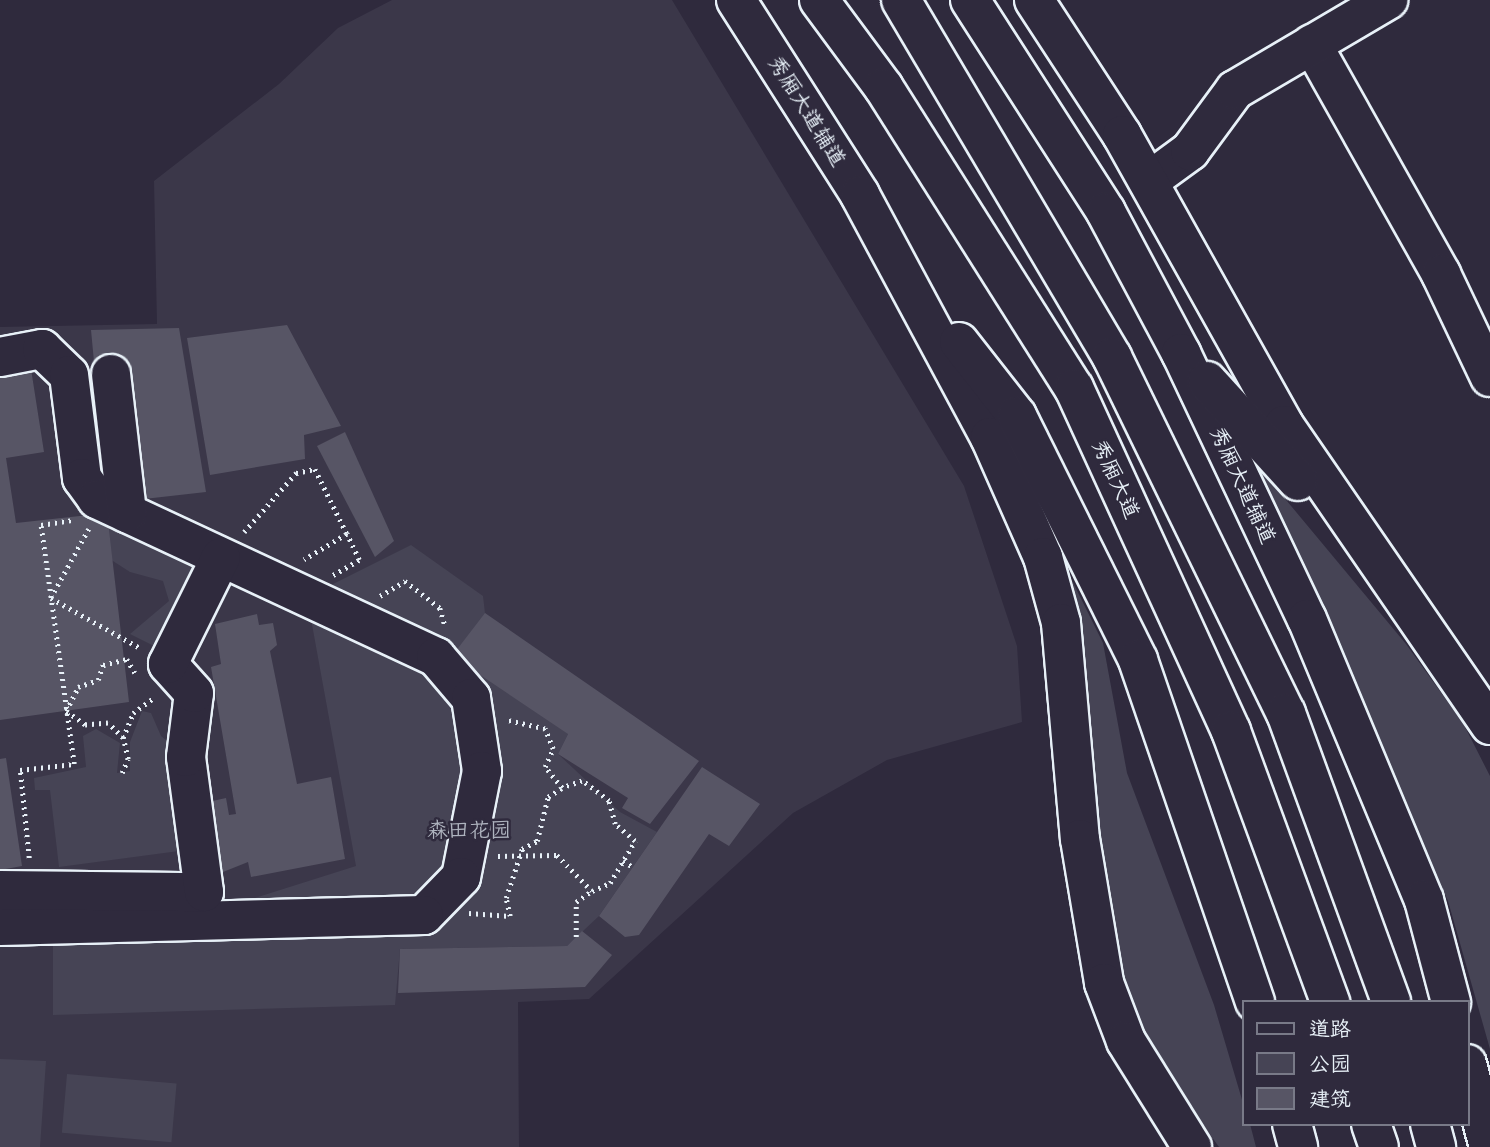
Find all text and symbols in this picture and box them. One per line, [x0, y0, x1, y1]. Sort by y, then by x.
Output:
street label: 秀厢大道辅道 [763, 51, 851, 171]
street label: 秀厢大道辅道 [1205, 423, 1281, 547]
street label: 秀厢大道 [1087, 436, 1145, 522]
park label: 森田花园 [427, 817, 511, 843]
legend [1242, 1000, 1469, 1126]
text: 道路 [1309, 1015, 1351, 1043]
text: 公园 [1309, 1050, 1351, 1078]
text: 建筑 [1309, 1085, 1351, 1113]

